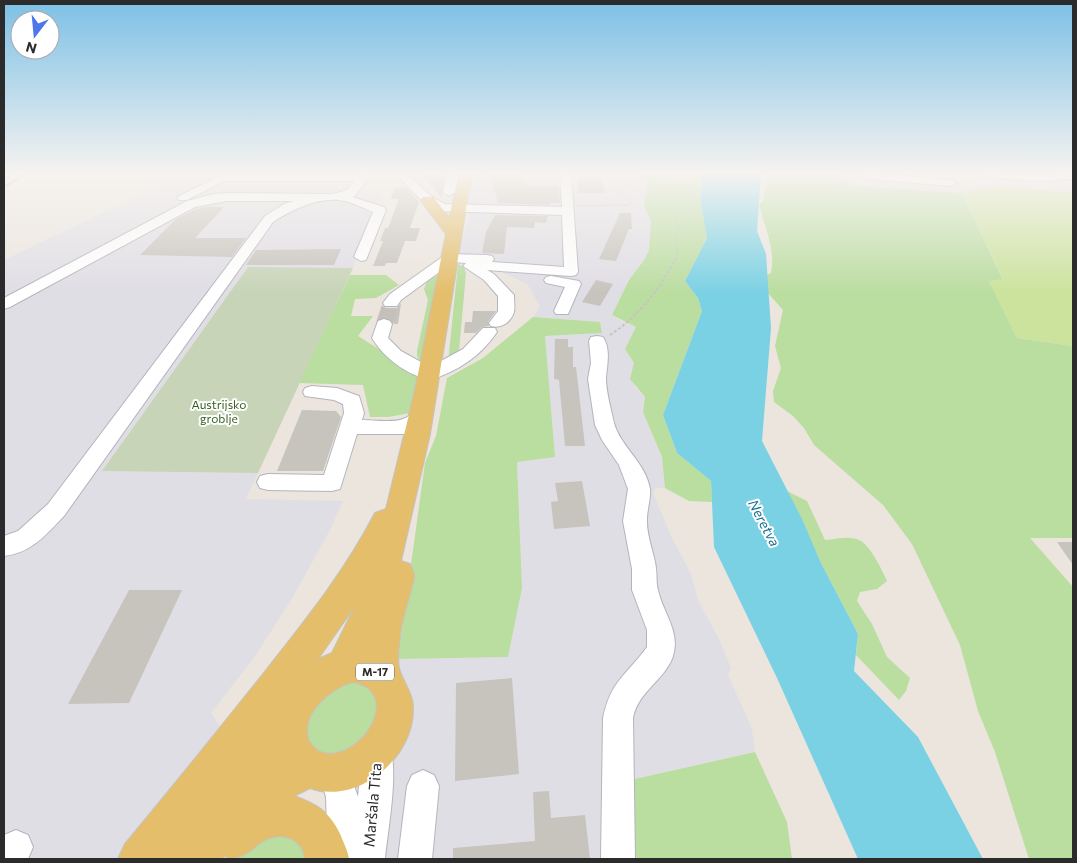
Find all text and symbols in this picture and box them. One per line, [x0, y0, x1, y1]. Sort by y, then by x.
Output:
north arrow [10, 10, 60, 60]
text: N [24, 38, 39, 58]
park label: Austrijsko groblje [191, 397, 247, 425]
water label: Neretva [745, 496, 784, 549]
road number: M-17 [356, 664, 394, 680]
street label: Maršala Tita [359, 762, 385, 848]

